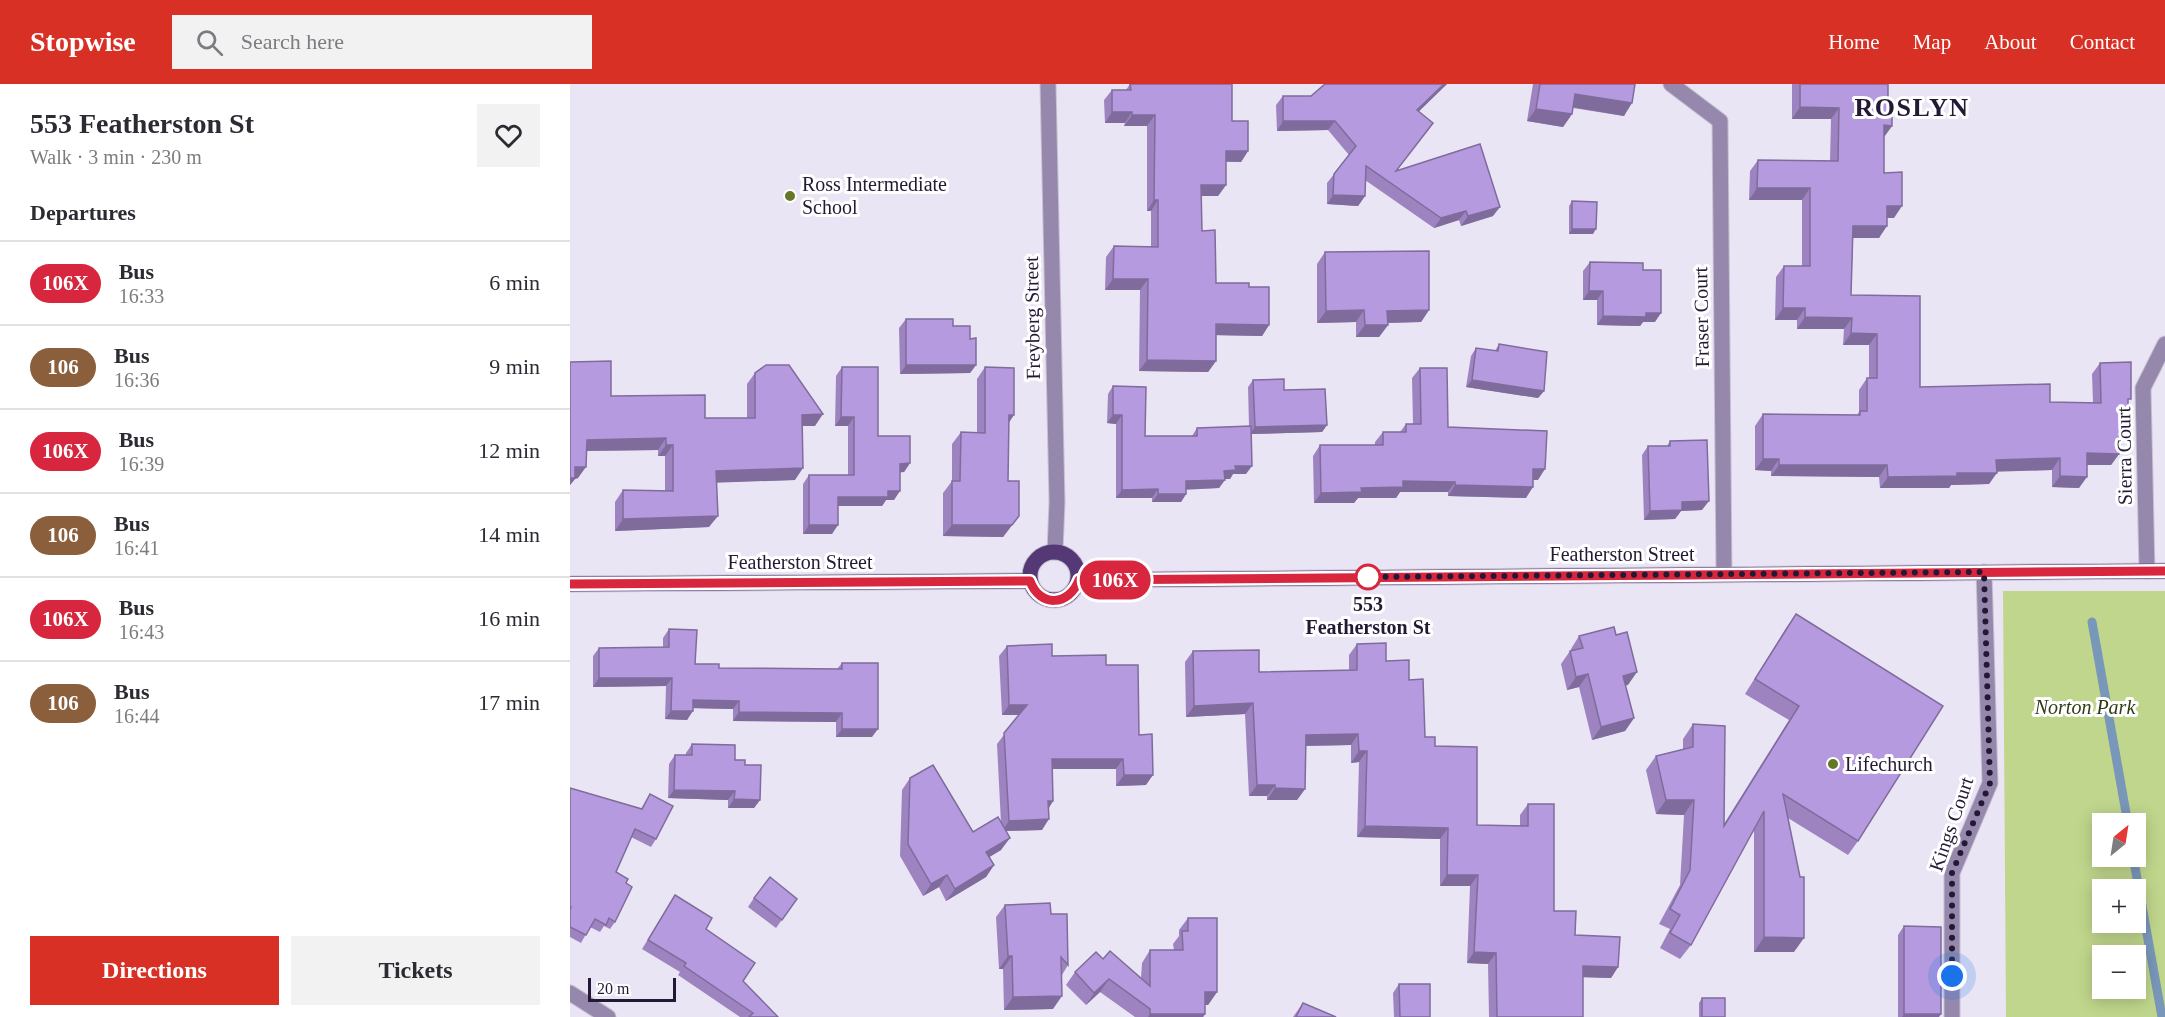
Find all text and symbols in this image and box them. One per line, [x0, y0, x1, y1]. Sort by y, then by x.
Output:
search box [172, 15, 592, 69]
text: Stopwise [30, 26, 136, 57]
icon: search [193, 26, 226, 59]
text: Search here [241, 29, 344, 54]
text: Home [1828, 30, 1880, 54]
text: Map [1913, 30, 1951, 54]
text: About [1984, 30, 2037, 54]
text: Contact [2070, 30, 2135, 54]
district label: ROSLYN [1855, 93, 1969, 122]
button: heart [477, 104, 540, 167]
text: 553 Featherston St [30, 108, 254, 139]
text: Walk · 3 min · 230 m [30, 146, 202, 168]
place label: Ross Intermediate School [802, 173, 947, 218]
marker: Ross Intermediate School [783, 189, 797, 203]
text: Departures [30, 200, 136, 225]
street label: Freyberg Street [1020, 256, 1045, 380]
text: Bus [119, 259, 154, 284]
street label: Fraser Court [1689, 266, 1713, 367]
text: 6 min [489, 270, 540, 295]
text: 106X [42, 271, 89, 295]
text: 16:33 [119, 285, 164, 307]
text: Bus [114, 343, 149, 368]
text: 9 min [489, 354, 540, 379]
text: 106 [47, 355, 79, 379]
text: 16:36 [114, 369, 160, 391]
street label: Sierra Court [2112, 406, 2136, 505]
text: Bus [119, 427, 154, 452]
text: 12 min [478, 438, 540, 463]
text: 106X [42, 439, 89, 463]
text: 16:39 [119, 453, 164, 475]
text: Bus [114, 511, 149, 536]
text: 14 min [478, 522, 540, 547]
text: 106 [47, 523, 79, 547]
text: 16:41 [114, 537, 160, 559]
street label: Featherston Street [1550, 543, 1695, 565]
street label: Featherston Street [728, 551, 873, 573]
line badge: 106X [1073, 560, 1157, 600]
marker: 553 Featherston St [1355, 564, 1381, 590]
text: 106X [1092, 568, 1138, 592]
place label: 553 Featherston St [1306, 593, 1431, 638]
text: Bus [119, 595, 154, 620]
text: 16 min [478, 606, 540, 631]
text: 106X [42, 607, 89, 631]
text: 16:43 [119, 621, 164, 643]
text: Bus [114, 679, 149, 704]
text: 17 min [478, 690, 540, 715]
text: 106 [47, 691, 79, 715]
park label: Norton Park [2034, 696, 2136, 718]
text: 16:44 [114, 705, 160, 727]
place label: Lifechurch [1845, 753, 1933, 775]
marker: Lifechurch [1826, 757, 1840, 771]
street label: Kings Court [1925, 774, 1978, 874]
north arrow [2092, 813, 2146, 867]
map controls [2092, 813, 2146, 999]
button: + [2092, 879, 2146, 933]
button: Directions [30, 936, 279, 1005]
button: Tickets [291, 936, 540, 1005]
button: − [2092, 945, 2146, 999]
your location [1937, 961, 1967, 991]
scale bar [588, 975, 676, 1002]
text: 20 m [597, 980, 629, 997]

